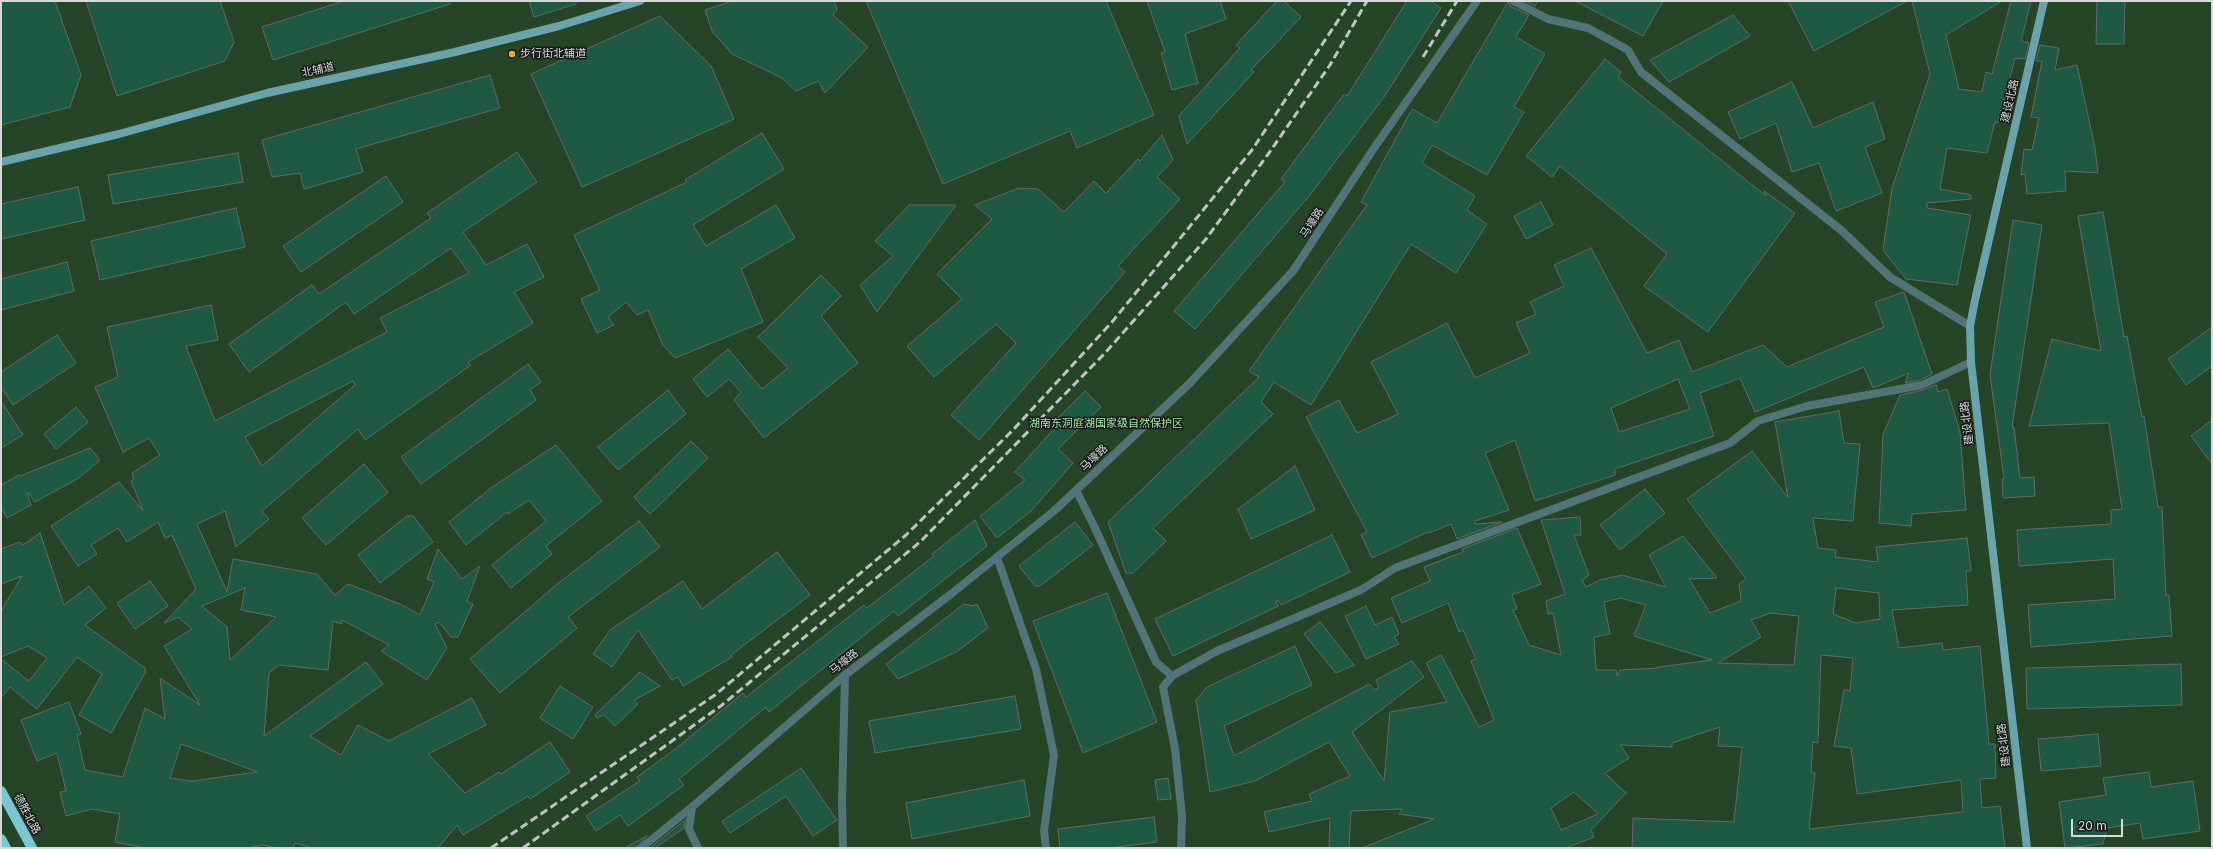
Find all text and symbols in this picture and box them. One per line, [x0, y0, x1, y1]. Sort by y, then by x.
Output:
place label: 步行街北辅道 [520, 47, 586, 61]
marker: 步行街北辅道 [507, 49, 517, 59]
street label: 北辅道 [300, 60, 336, 80]
street label: 建设北路 [1999, 78, 2021, 124]
street label: 马壕路 [1297, 206, 1327, 240]
street label: 建设北路 [1958, 400, 1976, 446]
park label: 湖南东洞庭湖国家级自然保护区 [1029, 417, 1183, 431]
street label: 马壕路 [1077, 442, 1111, 474]
street label: 马壕路 [827, 647, 861, 677]
street label: 建设北路 [1995, 722, 2013, 768]
street label: 德胜北路 [11, 791, 43, 837]
scale bar [2073, 811, 2125, 837]
text: 20 m [2078, 818, 2107, 833]

